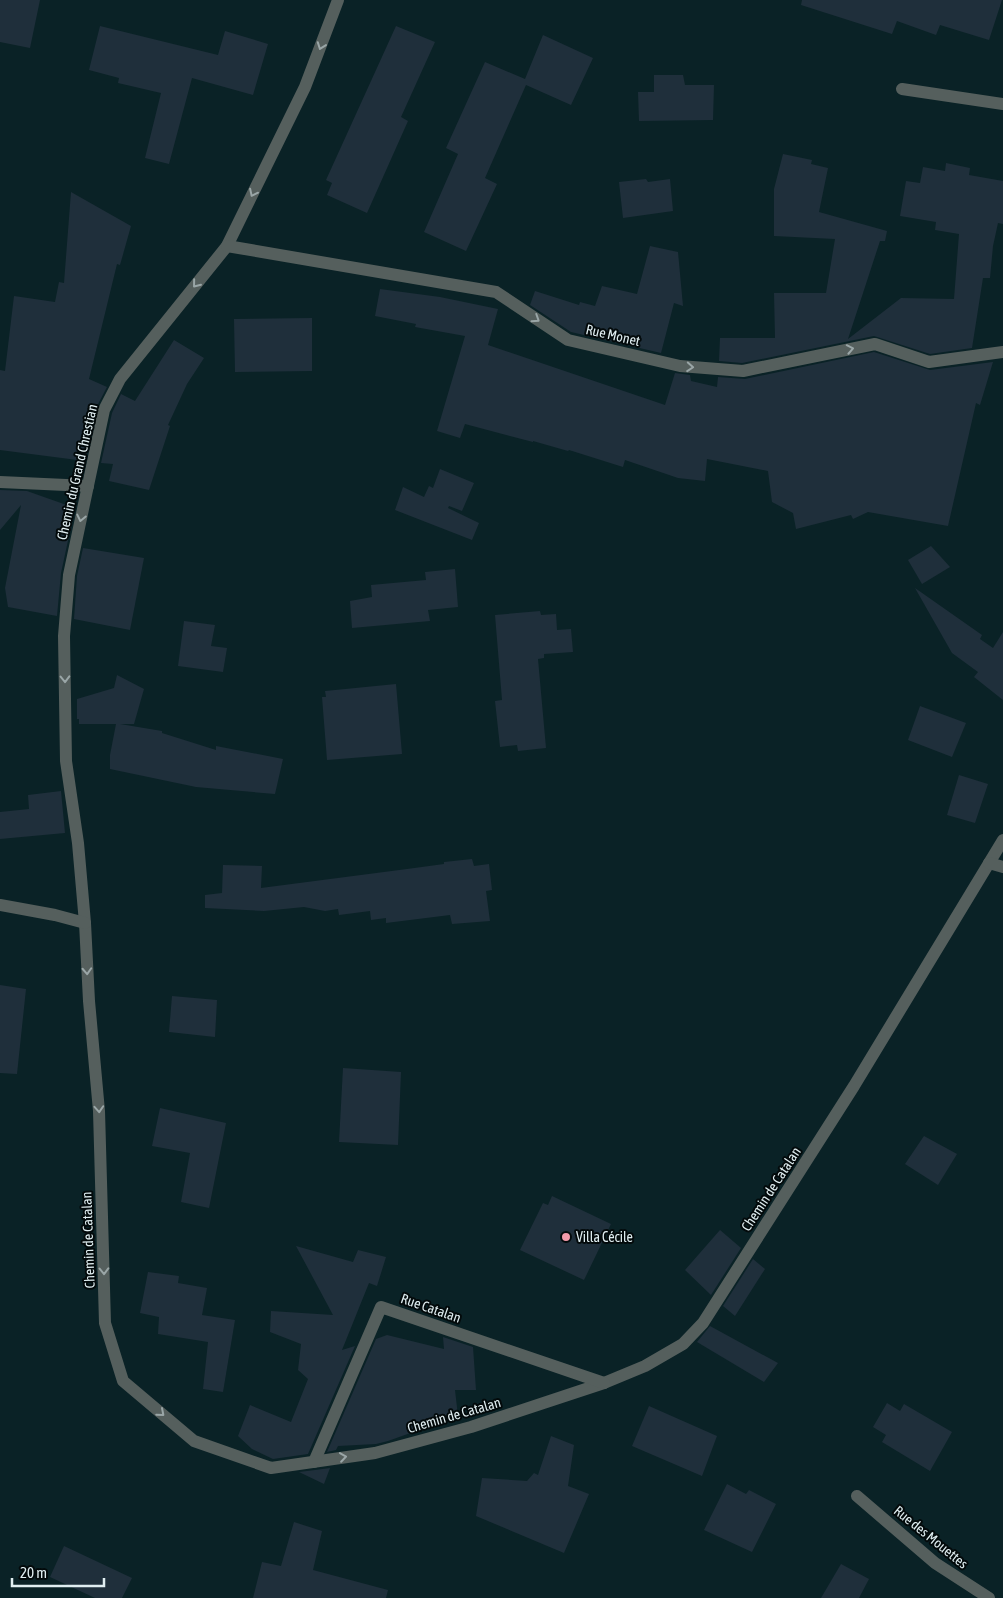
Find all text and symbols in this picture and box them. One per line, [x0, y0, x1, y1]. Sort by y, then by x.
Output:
one-way arrow [317, 41, 327, 49]
one-way arrow [249, 188, 259, 197]
one-way arrow [193, 278, 202, 287]
one-way arrow [531, 313, 540, 322]
street label: Rue Monet [584, 321, 642, 349]
one-way arrow [845, 344, 854, 355]
one-way arrow [686, 361, 694, 372]
street label: Chemin du Grand Chrestian [54, 402, 100, 542]
one-way arrow [76, 514, 87, 522]
one-way arrow [59, 675, 70, 683]
one-way arrow [82, 968, 93, 976]
one-way arrow [93, 1105, 104, 1113]
street label: Chemin de Catalan [738, 1144, 804, 1234]
street label: Chemin de Catalan [78, 1191, 98, 1289]
place label: Villa Cécile [576, 1229, 633, 1245]
marker: Villa Cécile [560, 1231, 572, 1243]
one-way arrow [99, 1268, 109, 1275]
street label: Rue Catalan [399, 1290, 463, 1326]
street label: Chemin de Catalan [405, 1394, 503, 1436]
one-way arrow [156, 1408, 165, 1417]
one-way arrow [340, 1452, 348, 1463]
street label: Rue des Mouettes [891, 1502, 971, 1572]
scale bar [12, 1556, 105, 1588]
text: 20 m [20, 1564, 47, 1581]

